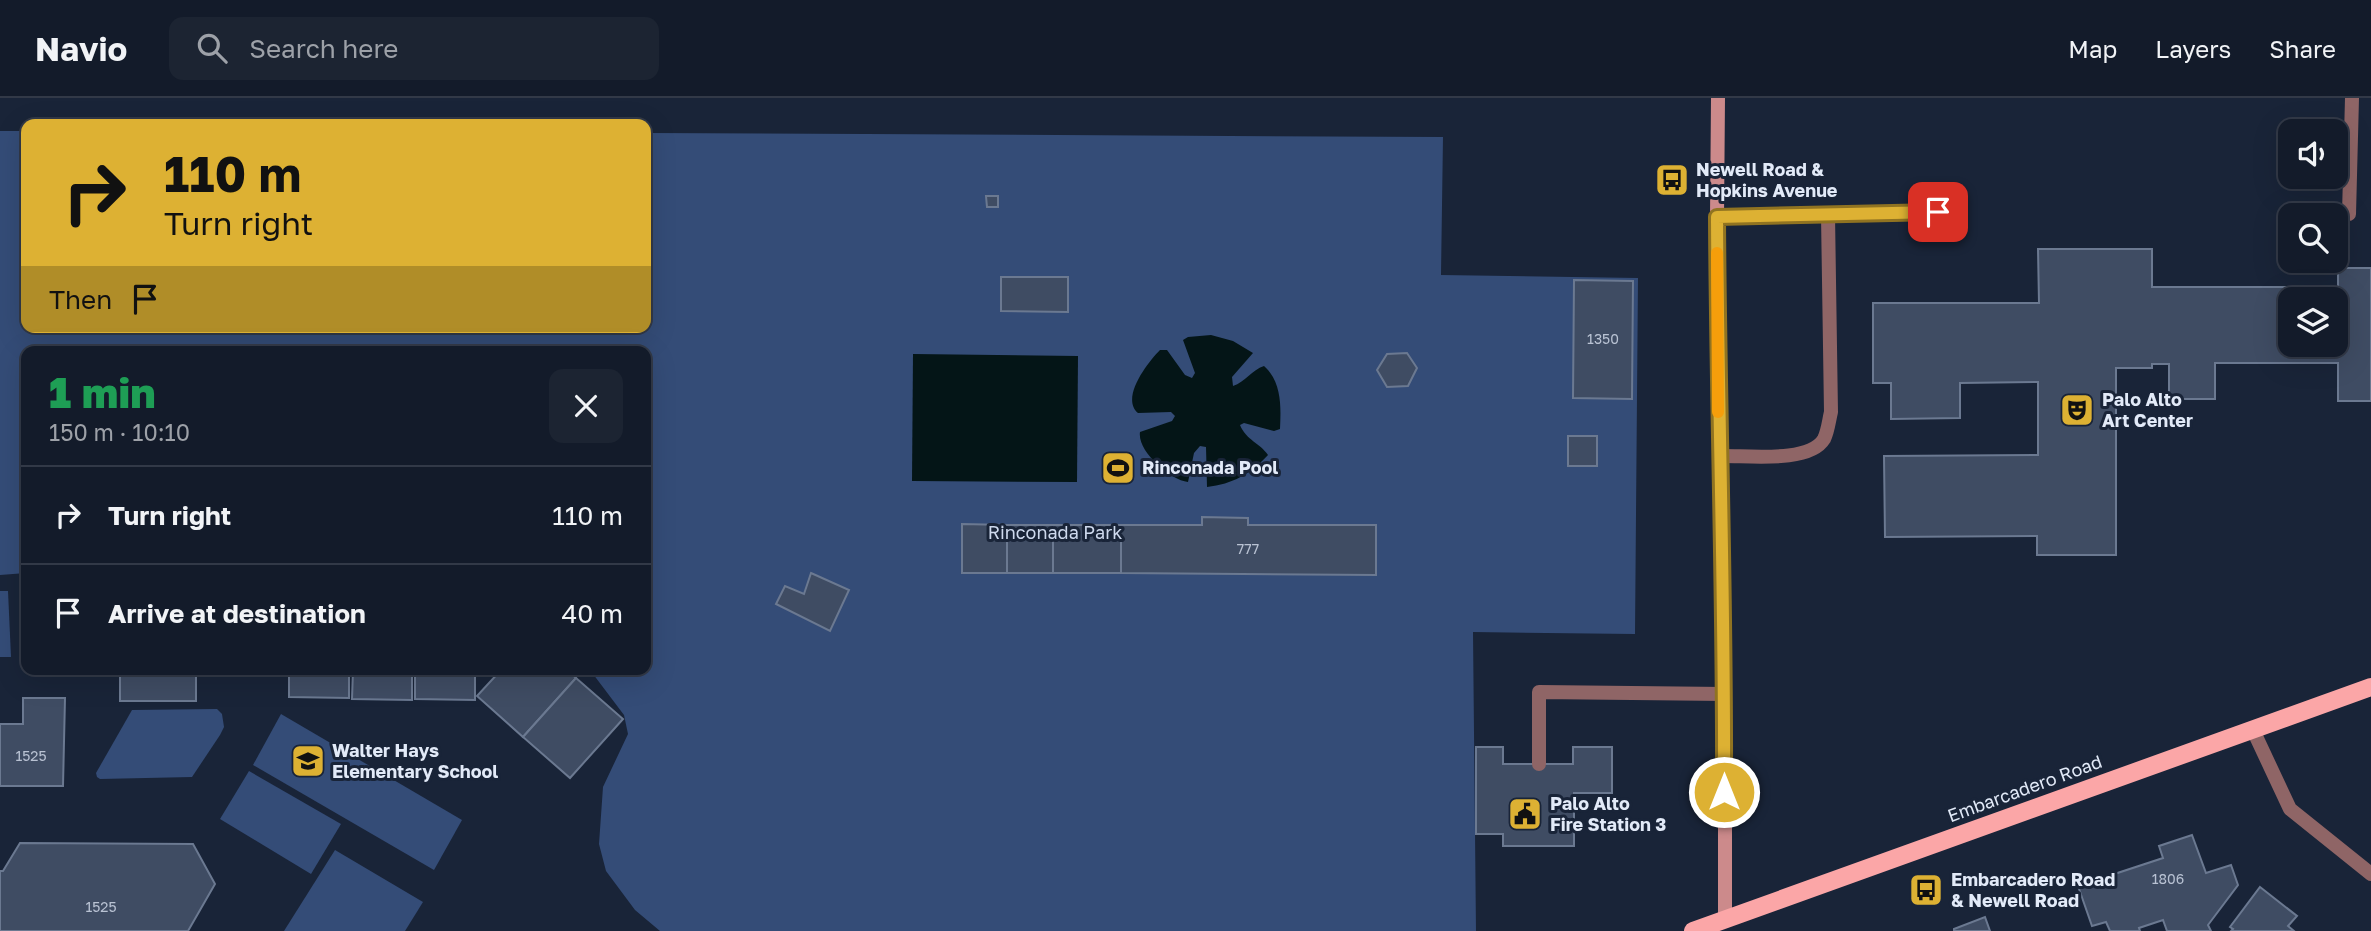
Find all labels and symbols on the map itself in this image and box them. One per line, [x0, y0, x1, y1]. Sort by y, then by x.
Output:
place label: Newell Road & Hopkins Avenue [1696, 158, 1838, 201]
bus stop icon: Newell Road & Hopkins Avenue [1653, 161, 1691, 199]
pin [1908, 182, 1968, 242]
house number: 1350 [1587, 330, 1619, 347]
place label: Palo Alto Art Center [2102, 388, 2193, 431]
theatre icon: Palo Alto Art Center [2058, 391, 2096, 429]
sports icon: Rinconada Pool [1099, 449, 1137, 487]
place label: Rinconada Pool [1142, 456, 1278, 478]
park label: Rinconada Park [988, 521, 1122, 543]
house number: 777 [1237, 540, 1259, 557]
place label: Walter Hays Elementary School [332, 739, 498, 782]
school or university icon: Walter Hays Elementary School [289, 742, 327, 780]
house number: 1525 [15, 747, 47, 764]
street label: Embarcadero Road [1944, 750, 2105, 826]
position arrow [1687, 755, 1761, 829]
place label: Palo Alto Fire Station 3 [1550, 792, 1666, 835]
public building icon: Palo Alto Fire Station 3 [1506, 795, 1544, 833]
place label: Embarcadero Road & Newell Road [1951, 868, 2115, 911]
house number: 1806 [2152, 870, 2184, 887]
bus stop icon: Embarcadero Road & Newell Road [1907, 871, 1945, 909]
house number: 1525 [85, 898, 117, 915]

